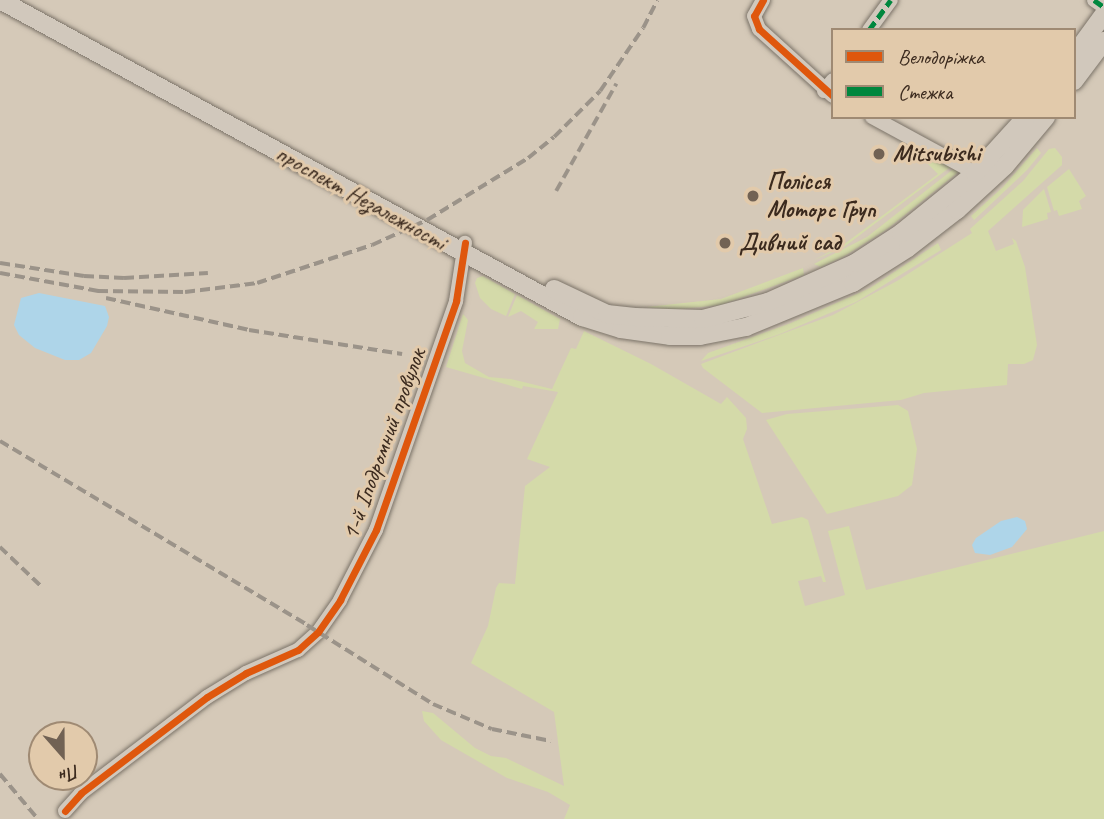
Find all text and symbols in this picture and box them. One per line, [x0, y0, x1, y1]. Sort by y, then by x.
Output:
legend [831, 28, 1076, 119]
text: Велодоріжка [898, 44, 984, 70]
text: Стежка [898, 79, 952, 105]
street label: проспект Незалежності [271, 140, 451, 256]
place label: Mitsubishi [893, 140, 980, 168]
marker: Mitsubishi [871, 146, 887, 162]
place label: Полісся Моторс Груп [767, 168, 876, 224]
marker: Полісся Моторс Груп [745, 188, 761, 204]
place label: Дивний сад [739, 229, 840, 257]
marker: Дивний сад [717, 235, 733, 251]
street label: 1-й Іподромний провулок [336, 345, 432, 543]
north arrow [28, 721, 98, 791]
text: Пн [56, 759, 83, 789]

